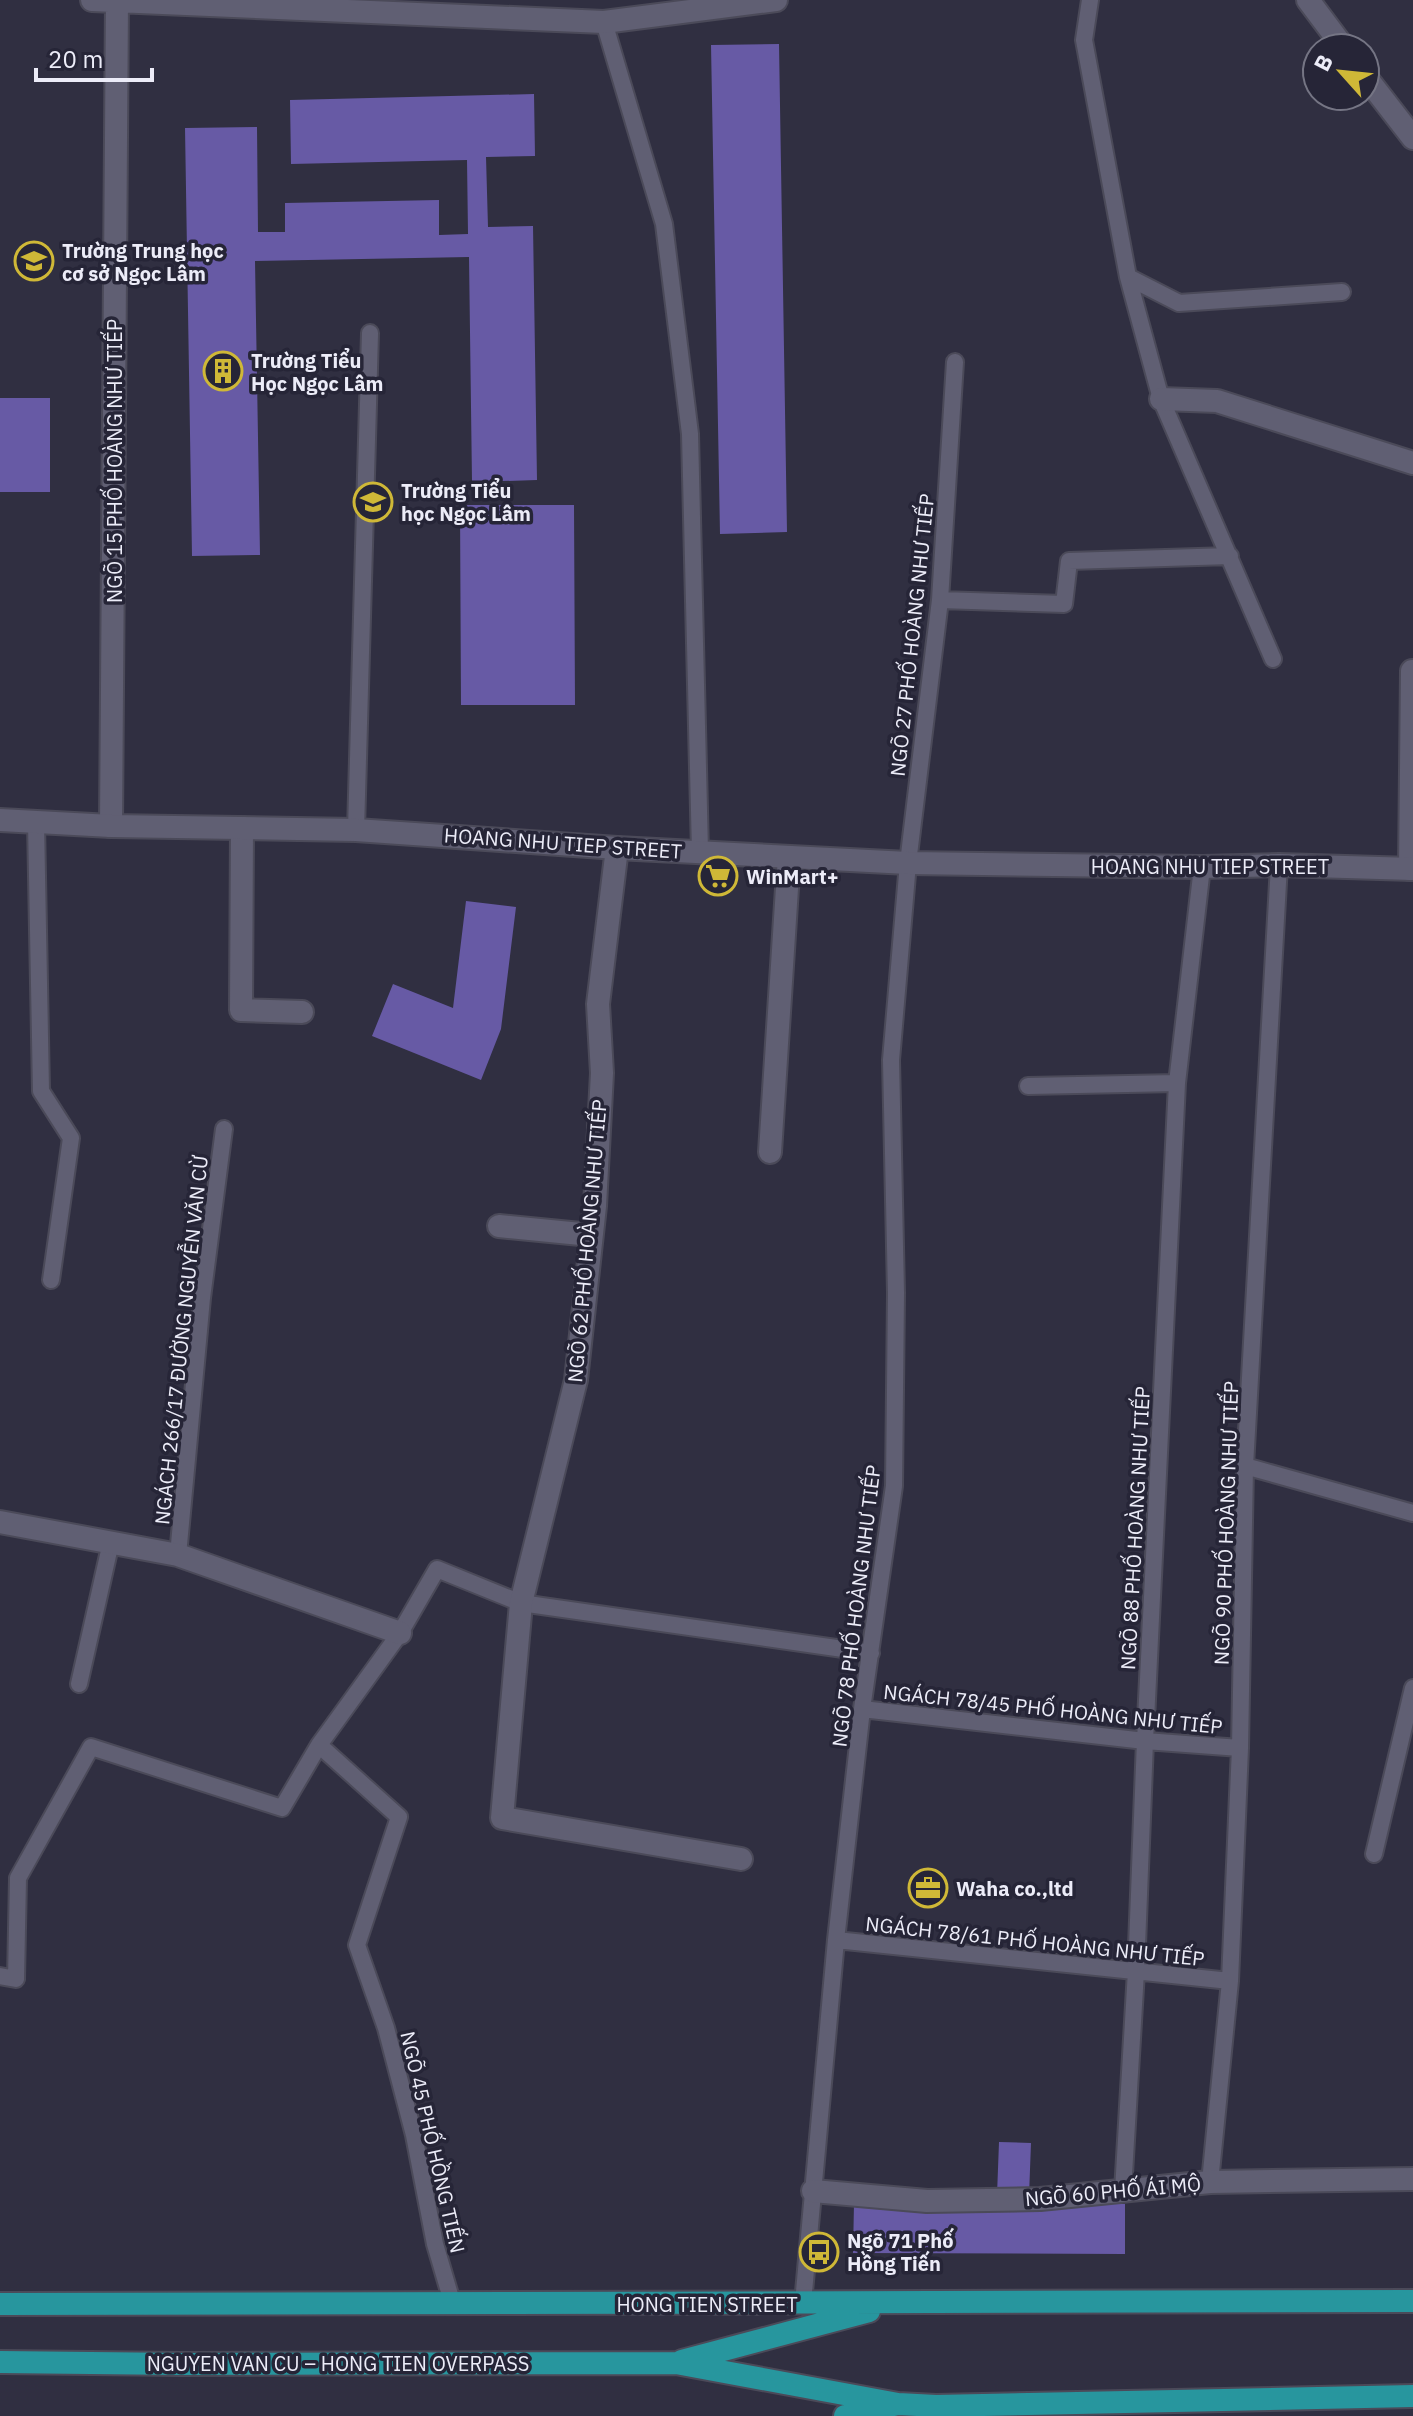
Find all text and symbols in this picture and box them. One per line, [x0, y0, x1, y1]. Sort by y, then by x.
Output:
scale bar [36, 32, 152, 82]
north arrow [1301, 32, 1381, 112]
text: 20 m [48, 43, 103, 75]
text: B [1306, 50, 1339, 76]
place label: Trường Trung học cơ sở Ngọc Lâm [62, 237, 224, 287]
school or university icon: Trường Trung học cơ sở Ngọc Lâm [13, 240, 55, 282]
street label: NGÕ 15 PHỐ HOÀNG NHƯ TIẾP [99, 319, 128, 603]
place label: Trường Tiểu Học Ngọc Lâm [251, 347, 384, 397]
building icon: Trường Tiểu Học Ngọc Lâm [202, 350, 244, 392]
place label: Trường Tiểu học Ngọc Lâm [401, 477, 531, 527]
school or university icon: Trường Tiểu học Ngọc Lâm [352, 481, 394, 523]
street label: NGÕ 27 PHỐ HOÀNG NHƯ TIẾP [882, 492, 940, 778]
street label: HOANG NHU TIEP STREET [443, 821, 683, 865]
street label: HOANG NHU TIEP STREET [1091, 853, 1329, 880]
supermarket icon: WinMart+ [697, 855, 739, 897]
place label: WinMart+ [746, 863, 839, 890]
street label: NGÕ 62 PHỐ HOÀNG NHƯ TIẾP [559, 1098, 613, 1384]
street label: NGÁCH 266/17 ĐƯỜNG NGUYỄN VĂN CỪ [146, 1153, 214, 1526]
street label: NGÕ 90 PHỐ HOÀNG NHƯ TIẾP [1206, 1381, 1244, 1665]
street label: NGÕ 88 PHỐ HOÀNG NHƯ TIẾP [1112, 1385, 1156, 1671]
street label: NGÕ 78 PHỐ HOÀNG NHƯ TIẾP [823, 1463, 887, 1749]
street label: NGÁCH 78/45 PHỐ HOÀNG NHƯ TIẾP [882, 1676, 1224, 1740]
office icon: Waha co.,ltd [907, 1867, 949, 1909]
place label: Waha co.,ltd [956, 1875, 1074, 1902]
street label: NGÁCH 78/61 PHỐ HOÀNG NHƯ TIẾP [864, 1908, 1206, 1972]
street label: NGÕ 45 PHỐ HỒNG TIẾN [394, 2028, 474, 2256]
street label: NGÕ 60 PHỐ ÁI MỘ [1024, 2168, 1202, 2212]
place label: Ngõ 71 Phố Hồng Tiến [847, 2227, 954, 2277]
bus stop icon: Ngõ 71 Phố Hồng Tiến [798, 2231, 840, 2273]
street label: HONG TIEN STREET [616, 2291, 798, 2318]
street label: NGUYEN VAN CU – HONG TIEN OVERPASS [147, 2350, 529, 2377]

